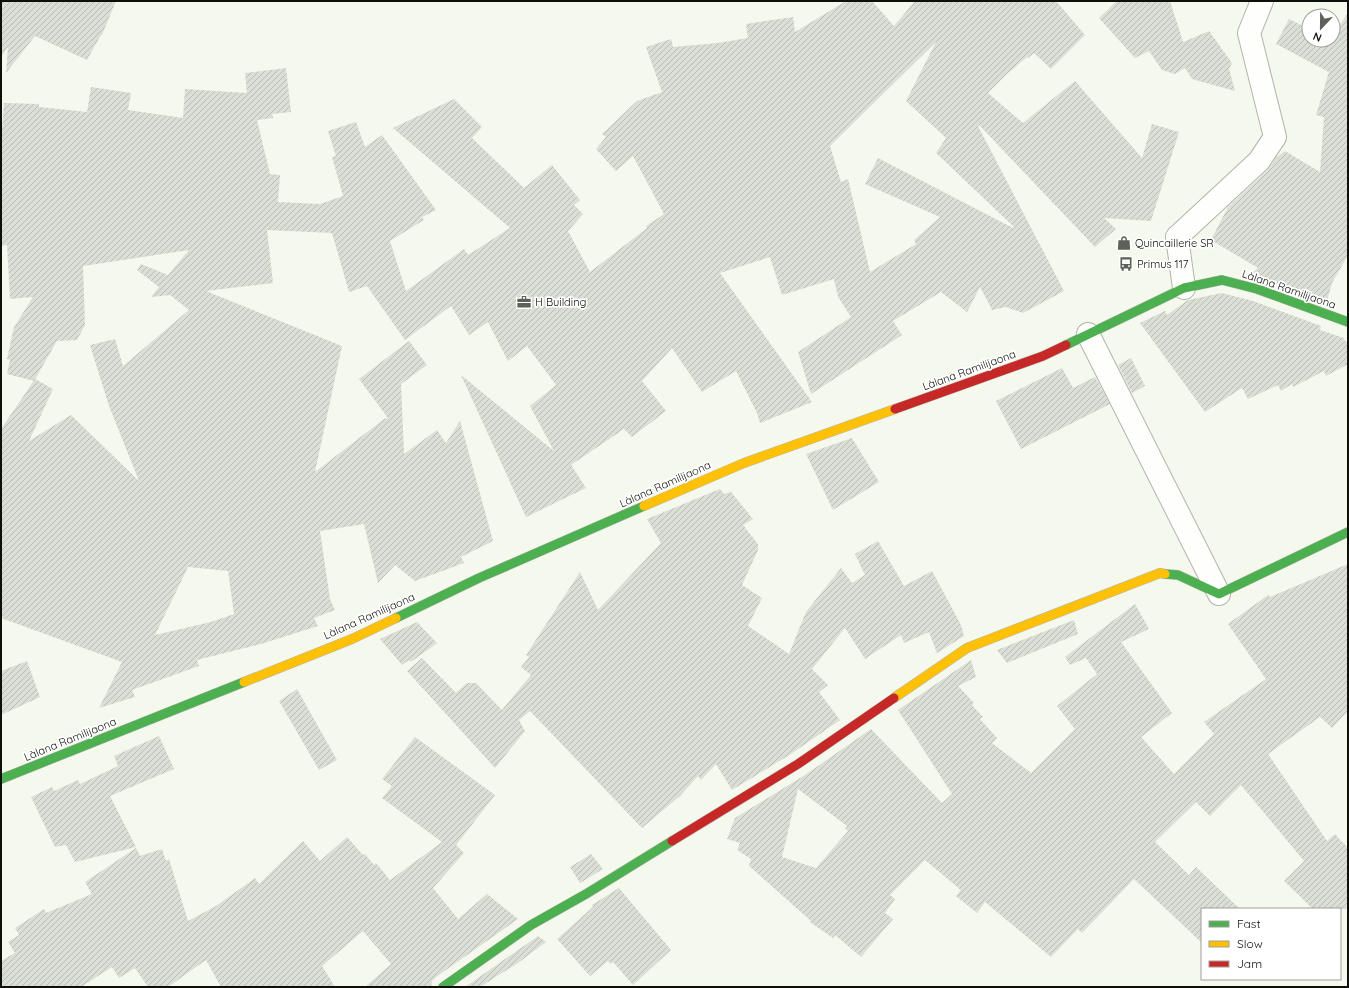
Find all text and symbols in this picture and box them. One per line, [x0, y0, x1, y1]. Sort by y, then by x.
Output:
north arrow [1301, 8, 1341, 48]
text: N [1311, 29, 1324, 45]
shop icon: Quincaillerie SR [1116, 235, 1132, 251]
place label: Quincaillerie SR [1135, 236, 1214, 250]
bus stop icon: Primus 117 [1118, 256, 1134, 272]
place label: Primus 117 [1137, 257, 1189, 271]
street label: Làlana Ramilijaona [1240, 266, 1338, 312]
office icon: H Building [516, 294, 532, 310]
place label: H Building [535, 295, 586, 309]
street label: Làlana Ramilijaona [920, 347, 1018, 393]
street label: Làlana Ramilijaona [617, 458, 713, 510]
street label: Làlana Ramilijaona [321, 590, 417, 642]
street label: Làlana Ramilijaona [22, 714, 118, 764]
legend [1201, 908, 1341, 980]
text: Fast [1237, 916, 1261, 931]
text: Slow [1237, 936, 1263, 951]
text: Jam [1237, 956, 1262, 971]

